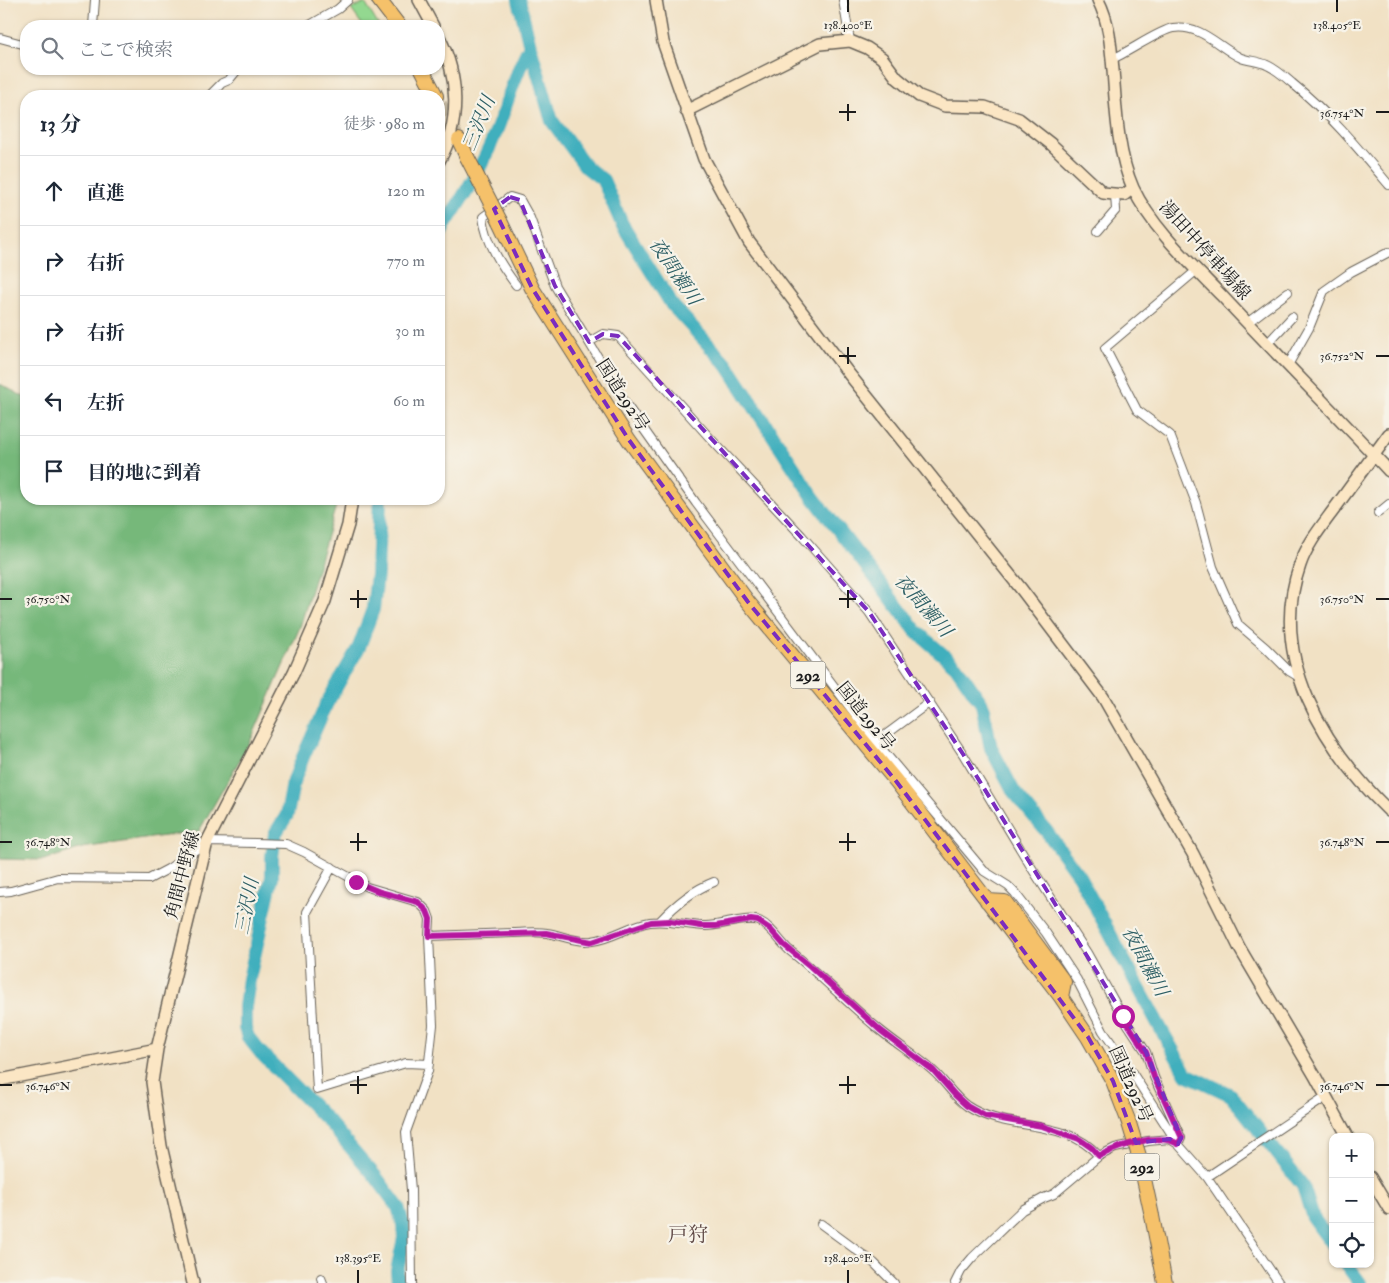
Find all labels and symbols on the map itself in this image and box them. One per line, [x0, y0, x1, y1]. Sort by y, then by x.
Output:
text: 138.400°E [824, 18, 873, 33]
text: 138.405°E [1313, 18, 1361, 33]
water label: 三沢川 [457, 91, 501, 154]
text: 36.754°N [1320, 106, 1364, 121]
street label: 湯田中停車場線 [1154, 196, 1255, 305]
water label: 夜間瀬川 [644, 233, 707, 311]
text: 36.752°N [1320, 349, 1364, 364]
street label: 国道292号 [591, 355, 654, 436]
water label: 夜間瀬川 [889, 569, 959, 644]
text: 36.750°N [26, 592, 70, 607]
text: 36.750°N [1320, 592, 1364, 607]
road number: 292 [790, 662, 826, 688]
street label: 国道292号 [831, 677, 900, 755]
street label: 角間中野線 [160, 829, 205, 922]
text: 36.748°N [26, 835, 71, 850]
text: 36.748°N [1320, 835, 1365, 850]
route end [345, 871, 368, 894]
water label: 三沢川 [230, 874, 265, 936]
water label: 夜間瀬川 [1117, 922, 1174, 1002]
route start [1112, 1005, 1135, 1028]
street label: 国道292号 [1103, 1042, 1158, 1126]
text: 36.746°N [25, 1079, 71, 1094]
text: 36.746°N [1319, 1079, 1365, 1094]
road number: 292 [1124, 1154, 1160, 1180]
district label: 戸狩 [668, 1222, 708, 1247]
text: 138.395°E [335, 1251, 381, 1266]
text: 138.400°E [824, 1251, 873, 1266]

